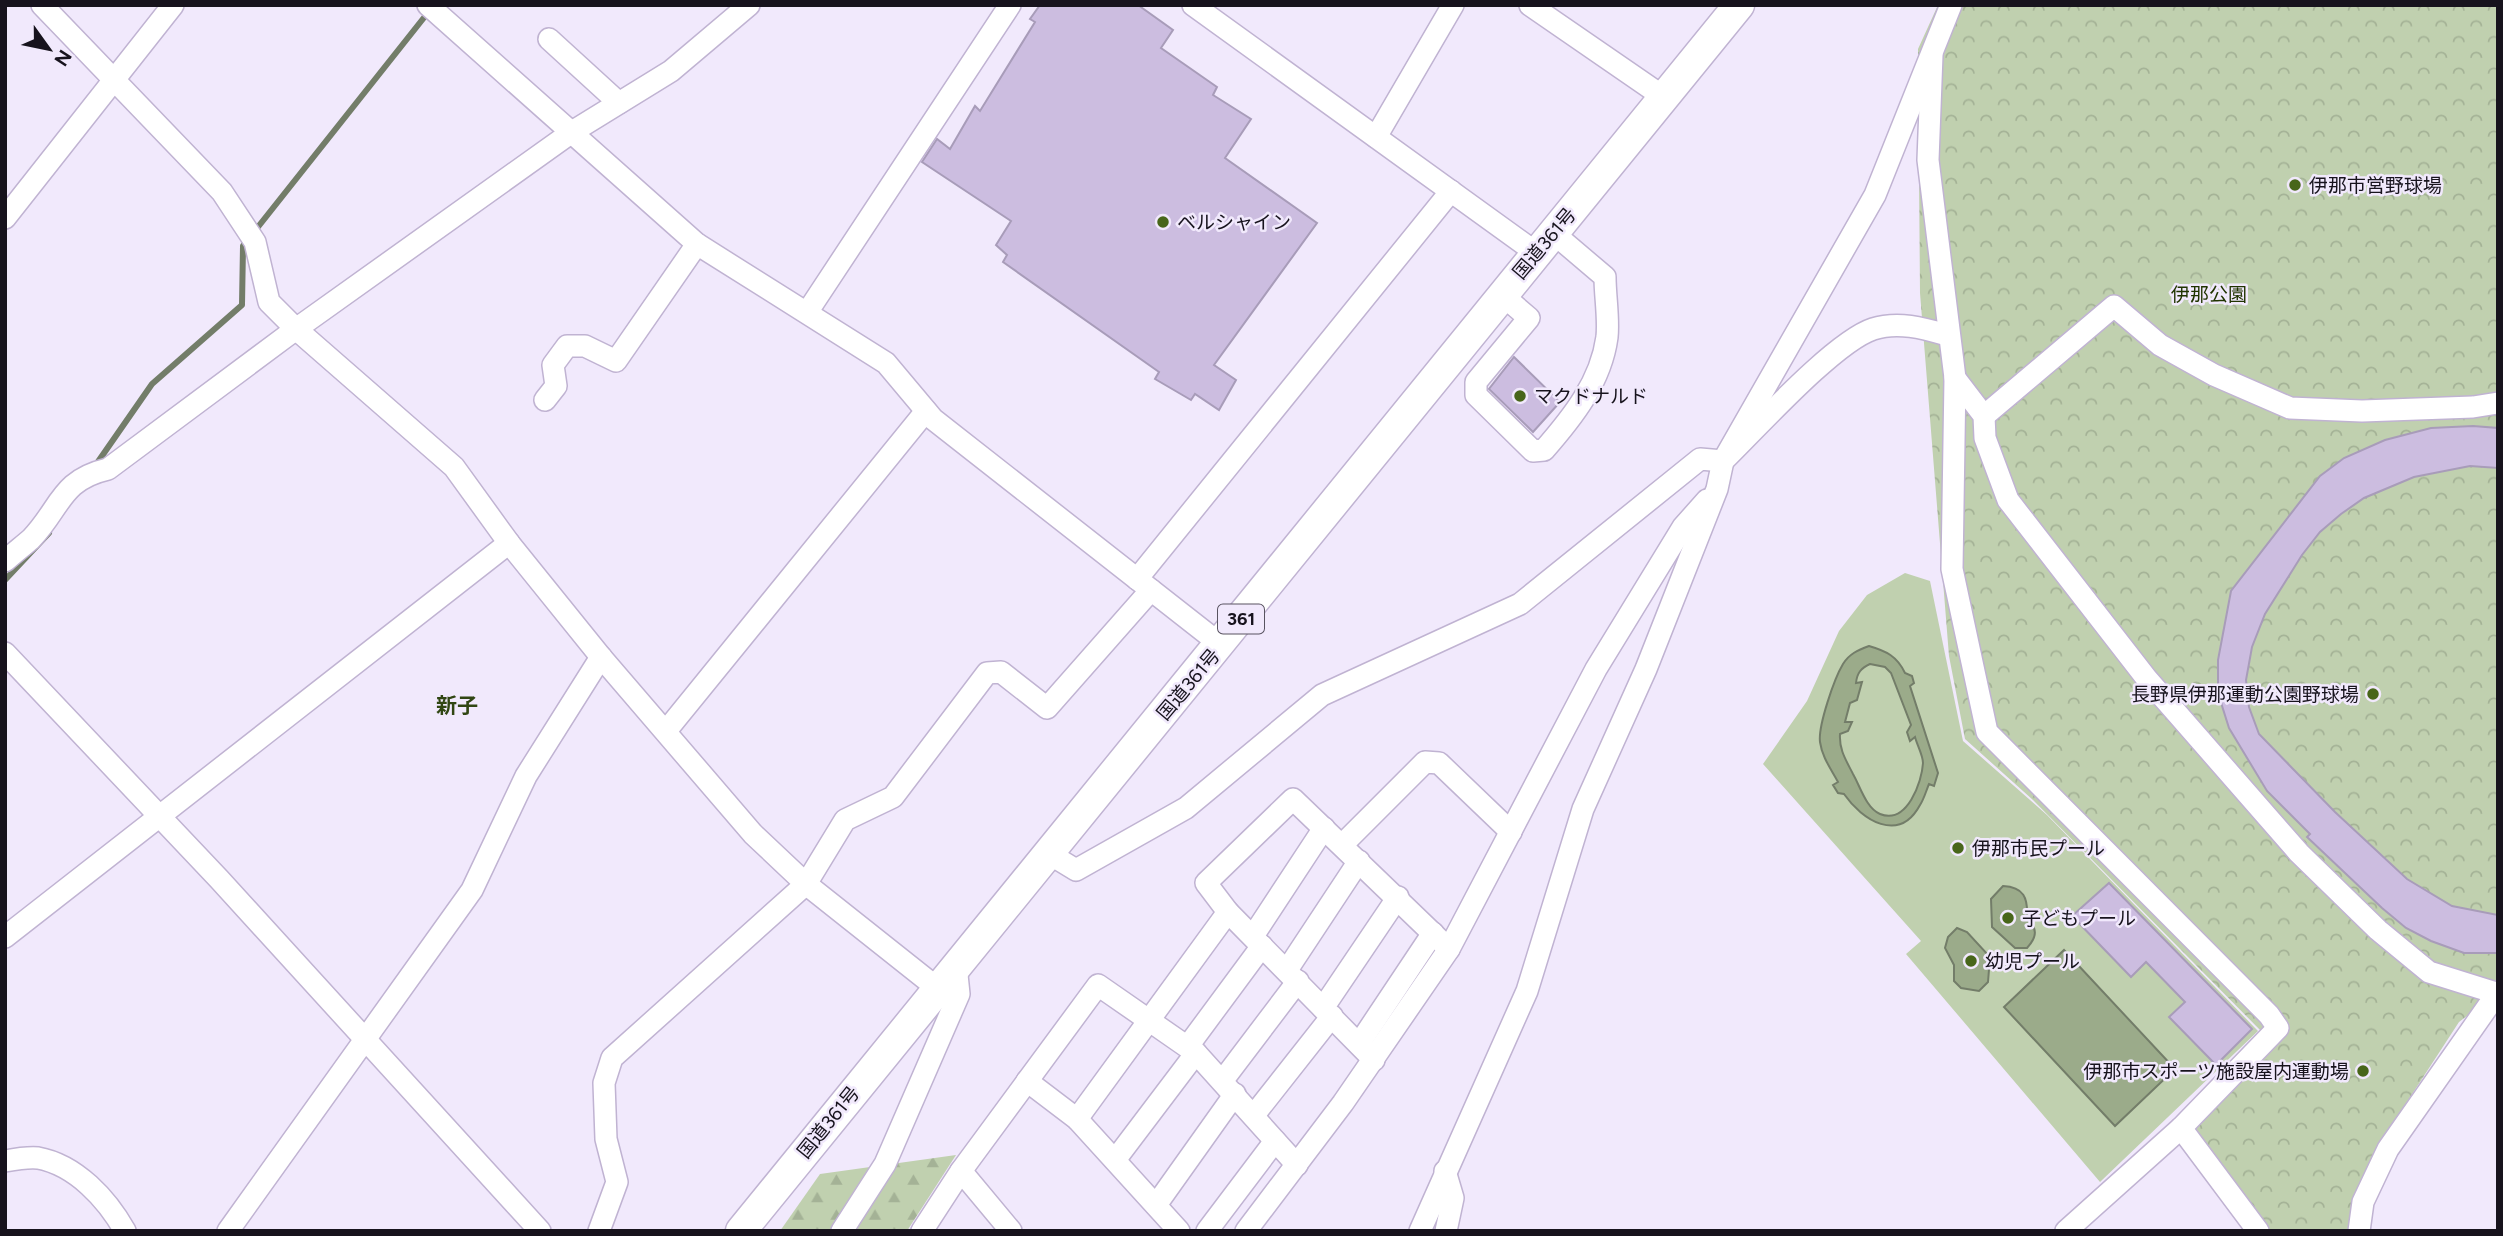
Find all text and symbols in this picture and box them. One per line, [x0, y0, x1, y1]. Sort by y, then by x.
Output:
north arrow [14, 14, 84, 84]
text: N [49, 46, 76, 70]
place label: 伊那市営野球場 [2309, 174, 2442, 197]
marker: 伊那市営野球場 [2287, 177, 2303, 193]
street label: 国道361号 [1508, 203, 1581, 284]
place label: ベルシャイン [1177, 211, 1291, 234]
marker: ベルシャイン [1155, 214, 1171, 230]
park label: 伊那公園 [2171, 283, 2247, 306]
place label: マクドナルド [1534, 385, 1648, 408]
marker: マクドナルド [1512, 388, 1528, 404]
road number: 361 [1218, 604, 1264, 634]
street label: 国道361号 [1152, 644, 1225, 725]
place label: 長野県伊那運動公園野球場 [2131, 683, 2359, 706]
marker: 長野県伊那運動公園野球場 [2365, 686, 2381, 702]
district label: 新子 [436, 693, 478, 718]
place label: 伊那市民プール [1972, 837, 2105, 860]
marker: 伊那市民プール [1950, 840, 1966, 856]
place label: 子どもプール [2022, 907, 2136, 930]
marker: 子どもプール [2000, 910, 2016, 926]
place label: 幼児プール [1985, 950, 2080, 973]
marker: 幼児プール [1963, 953, 1979, 969]
place label: 伊那市スポーツ施設屋内運動場 [2083, 1060, 2349, 1083]
marker: 伊那市スポーツ施設屋内運動場 [2355, 1063, 2371, 1079]
street label: 国道361号 [792, 1082, 864, 1163]

